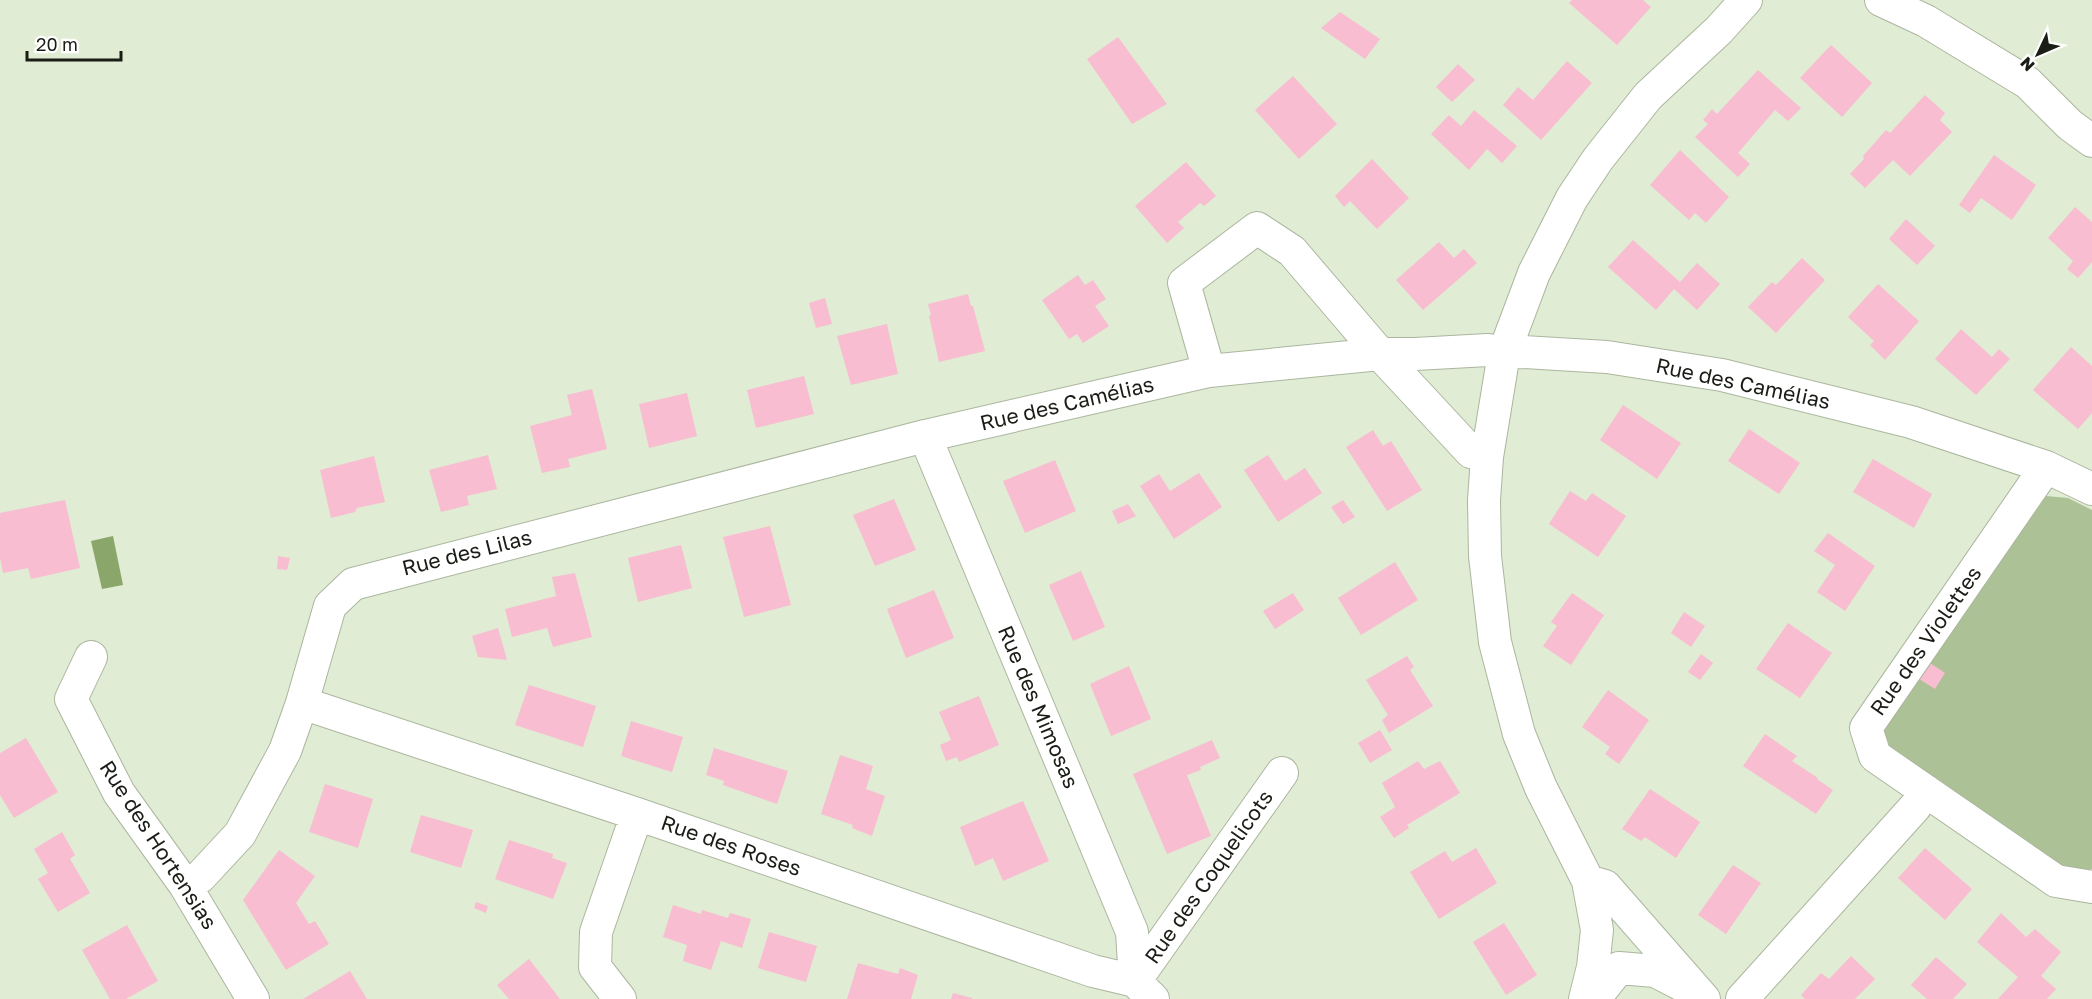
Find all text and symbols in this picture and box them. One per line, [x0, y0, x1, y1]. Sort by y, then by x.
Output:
scale bar [27, 24, 122, 62]
north arrow [2008, 24, 2068, 84]
text: 20 m [36, 33, 78, 55]
text: N [2016, 53, 2039, 76]
street label: Rue des Camélias [1654, 352, 1833, 414]
street label: Rue des Camélias [977, 370, 1156, 436]
street label: Rue des Lilas [399, 523, 534, 581]
street label: Rue des Violettes [1864, 561, 1986, 720]
street label: Rue des Mimosas [993, 621, 1085, 792]
street label: Rue des Hortensias [95, 755, 223, 934]
street label: Rue des Coquelicots [1138, 785, 1278, 968]
street label: Rue des Roses [658, 809, 805, 881]

